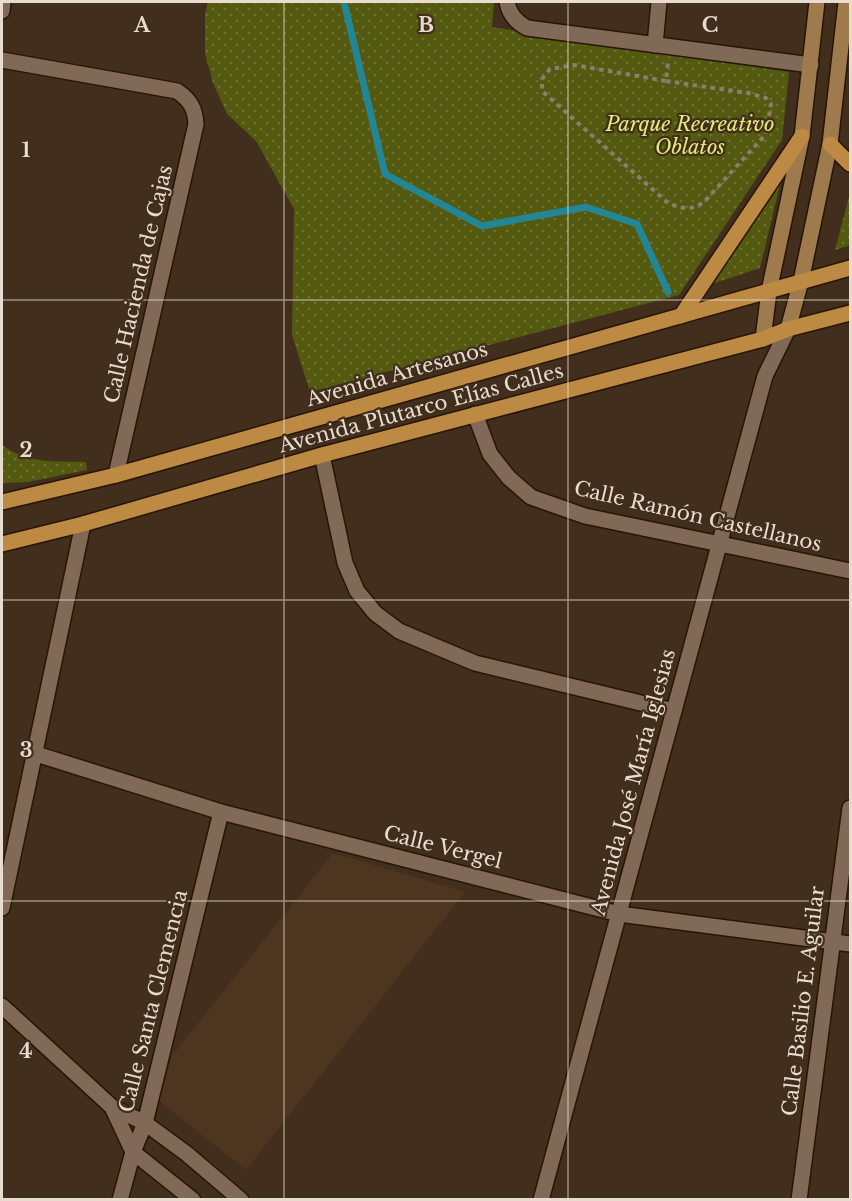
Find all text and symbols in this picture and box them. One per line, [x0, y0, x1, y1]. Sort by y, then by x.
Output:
text: A [133, 13, 151, 37]
text: B [418, 13, 434, 37]
text: C [702, 13, 718, 37]
park label: Parque Recreativo Oblatos [605, 112, 774, 159]
text: 1 [22, 138, 31, 162]
street label: Calle Hacienda de Cajas [99, 163, 177, 405]
street label: Avenida Artesanos [303, 337, 490, 412]
street label: Avenida Plutarco Elías Calles [275, 358, 566, 458]
text: 2 [19, 438, 33, 462]
street label: Calle Ramón Castellanos [572, 476, 824, 556]
street label: Avenida José María Iglesias [586, 646, 680, 919]
text: 3 [20, 738, 32, 762]
street label: Calle Vergel [381, 821, 505, 873]
street label: Calle Basilio E. Aguilar [777, 884, 829, 1117]
street label: Calle Santa Clemencia [114, 886, 193, 1115]
text: 4 [19, 1039, 33, 1063]

